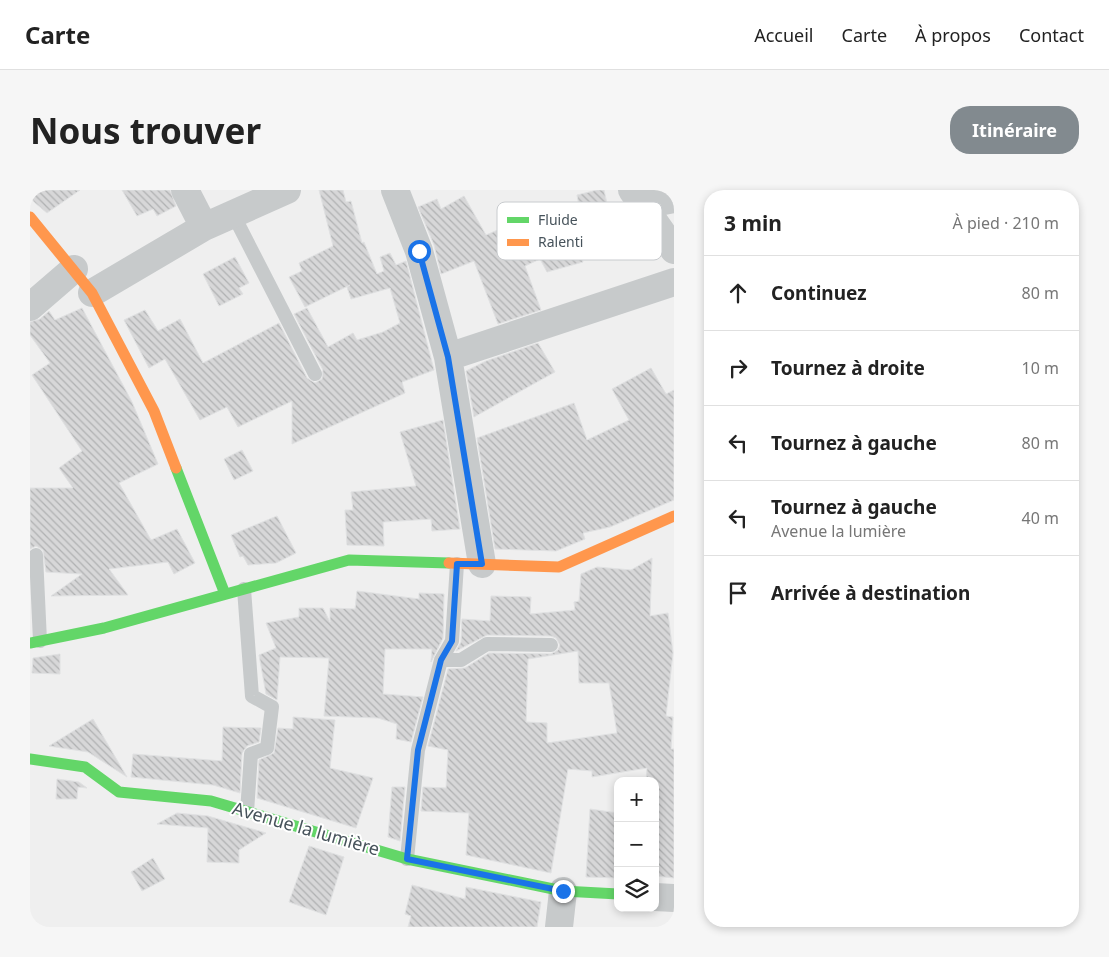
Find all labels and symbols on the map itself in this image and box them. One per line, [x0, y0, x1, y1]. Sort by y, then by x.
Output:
legend [497, 202, 662, 260]
text: Fluide [538, 210, 578, 229]
text: Ralenti [538, 232, 583, 251]
route start [408, 240, 431, 263]
street label: Avenue la lumière [230, 796, 383, 861]
route end [552, 880, 575, 903]

